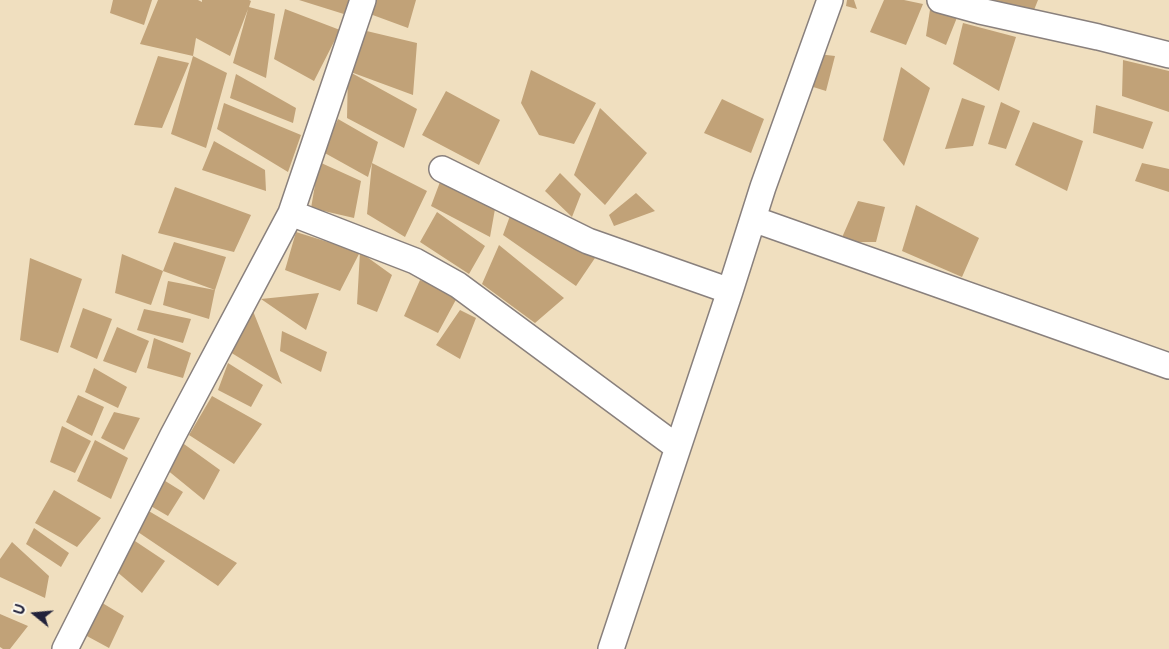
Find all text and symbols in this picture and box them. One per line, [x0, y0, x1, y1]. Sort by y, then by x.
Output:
north arrow [10, 589, 60, 639]
text: U [11, 602, 30, 617]

